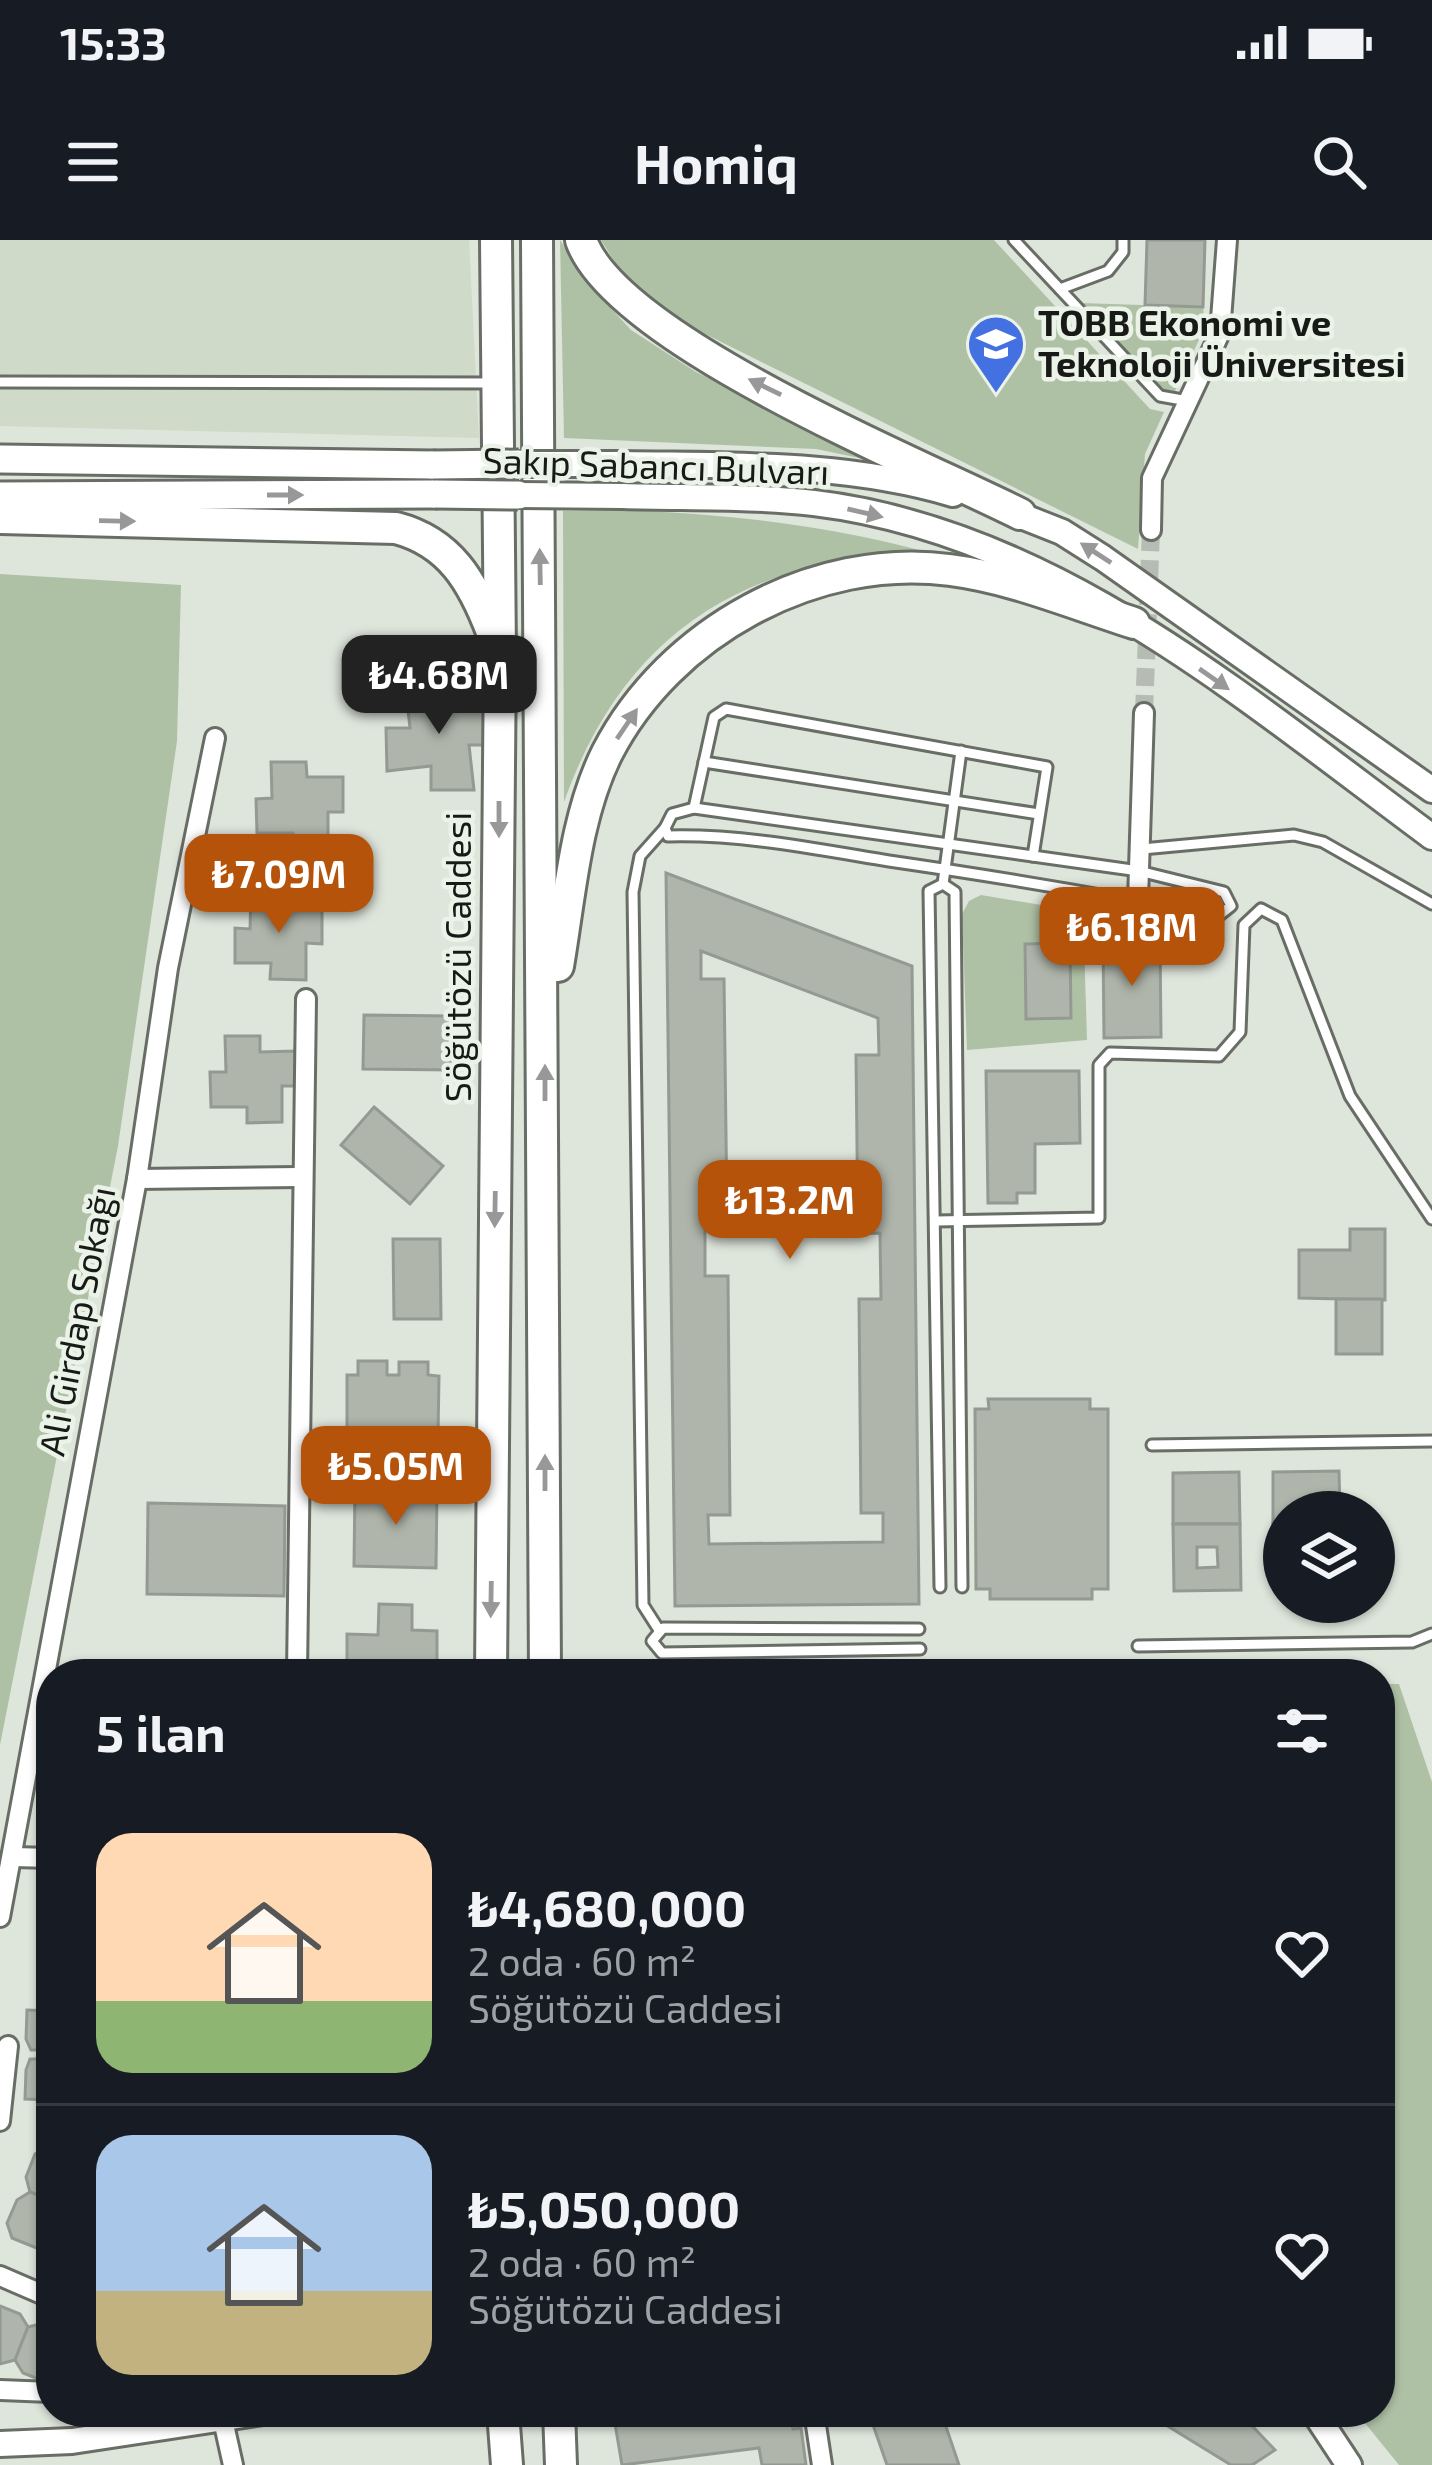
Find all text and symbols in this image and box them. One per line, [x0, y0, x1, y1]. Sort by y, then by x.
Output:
text: 15:33 [60, 15, 167, 69]
icon: menu [60, 129, 126, 195]
icon: search [1306, 129, 1372, 195]
text: Homiq [634, 130, 798, 195]
place label: TOBB Ekonomi ve Teknoloji Üniversitesi [1038, 300, 1405, 384]
school or university icon: TOBB Ekonomi ve Teknoloji Üniversitesi [965, 313, 1027, 395]
one-way arrow [747, 377, 782, 397]
street label: Sakıp Sabancı Bulvarı [482, 437, 830, 492]
one-way arrow [267, 485, 305, 505]
one-way arrow [846, 505, 884, 524]
one-way arrow [99, 511, 137, 530]
one-way arrow [1079, 543, 1112, 565]
one-way arrow [531, 547, 550, 585]
pin: ₺4.68M [341, 635, 537, 737]
text: ₺4.68M [369, 650, 509, 697]
one-way arrow [1197, 667, 1229, 691]
one-way arrow [615, 707, 638, 740]
one-way arrow [489, 801, 508, 839]
street label: Söğütözü Caddesi [435, 812, 478, 1102]
pin: ₺7.09M [181, 834, 377, 936]
text: ₺7.09M [211, 849, 347, 896]
pin: ₺6.18M [1034, 887, 1230, 989]
text: ₺6.18M [1067, 902, 1197, 949]
one-way arrow [535, 1063, 555, 1101]
pin: ₺13.2M [692, 1160, 888, 1262]
text: ₺13.2M [725, 1175, 855, 1222]
street label: Ali Girdap Sokağı [28, 1183, 123, 1459]
one-way arrow [485, 1191, 505, 1229]
pin: ₺5.05M [298, 1426, 494, 1528]
text: ₺5.05M [328, 1441, 464, 1488]
one-way arrow [535, 1453, 555, 1491]
map controls [1263, 1491, 1395, 1623]
button: layers [1263, 1491, 1395, 1623]
one-way arrow [481, 1581, 501, 1619]
icon: filters [1269, 1698, 1335, 1764]
text: 5 ilan [96, 1701, 226, 1762]
text: ₺4,680,000 [468, 1876, 746, 1937]
icon: home [192, 1881, 336, 2025]
icon: heart [1269, 1920, 1335, 1986]
text: 2 oda · 60 m² [468, 1937, 696, 1984]
text: Söğütözü Caddesi [468, 1984, 783, 2031]
text: ₺5,050,000 [468, 2177, 740, 2238]
icon: home [192, 2183, 336, 2327]
icon: heart [1269, 2222, 1335, 2288]
text: 2 oda · 60 m² [468, 2238, 696, 2285]
text: Söğütözü Caddesi [468, 2285, 783, 2332]

